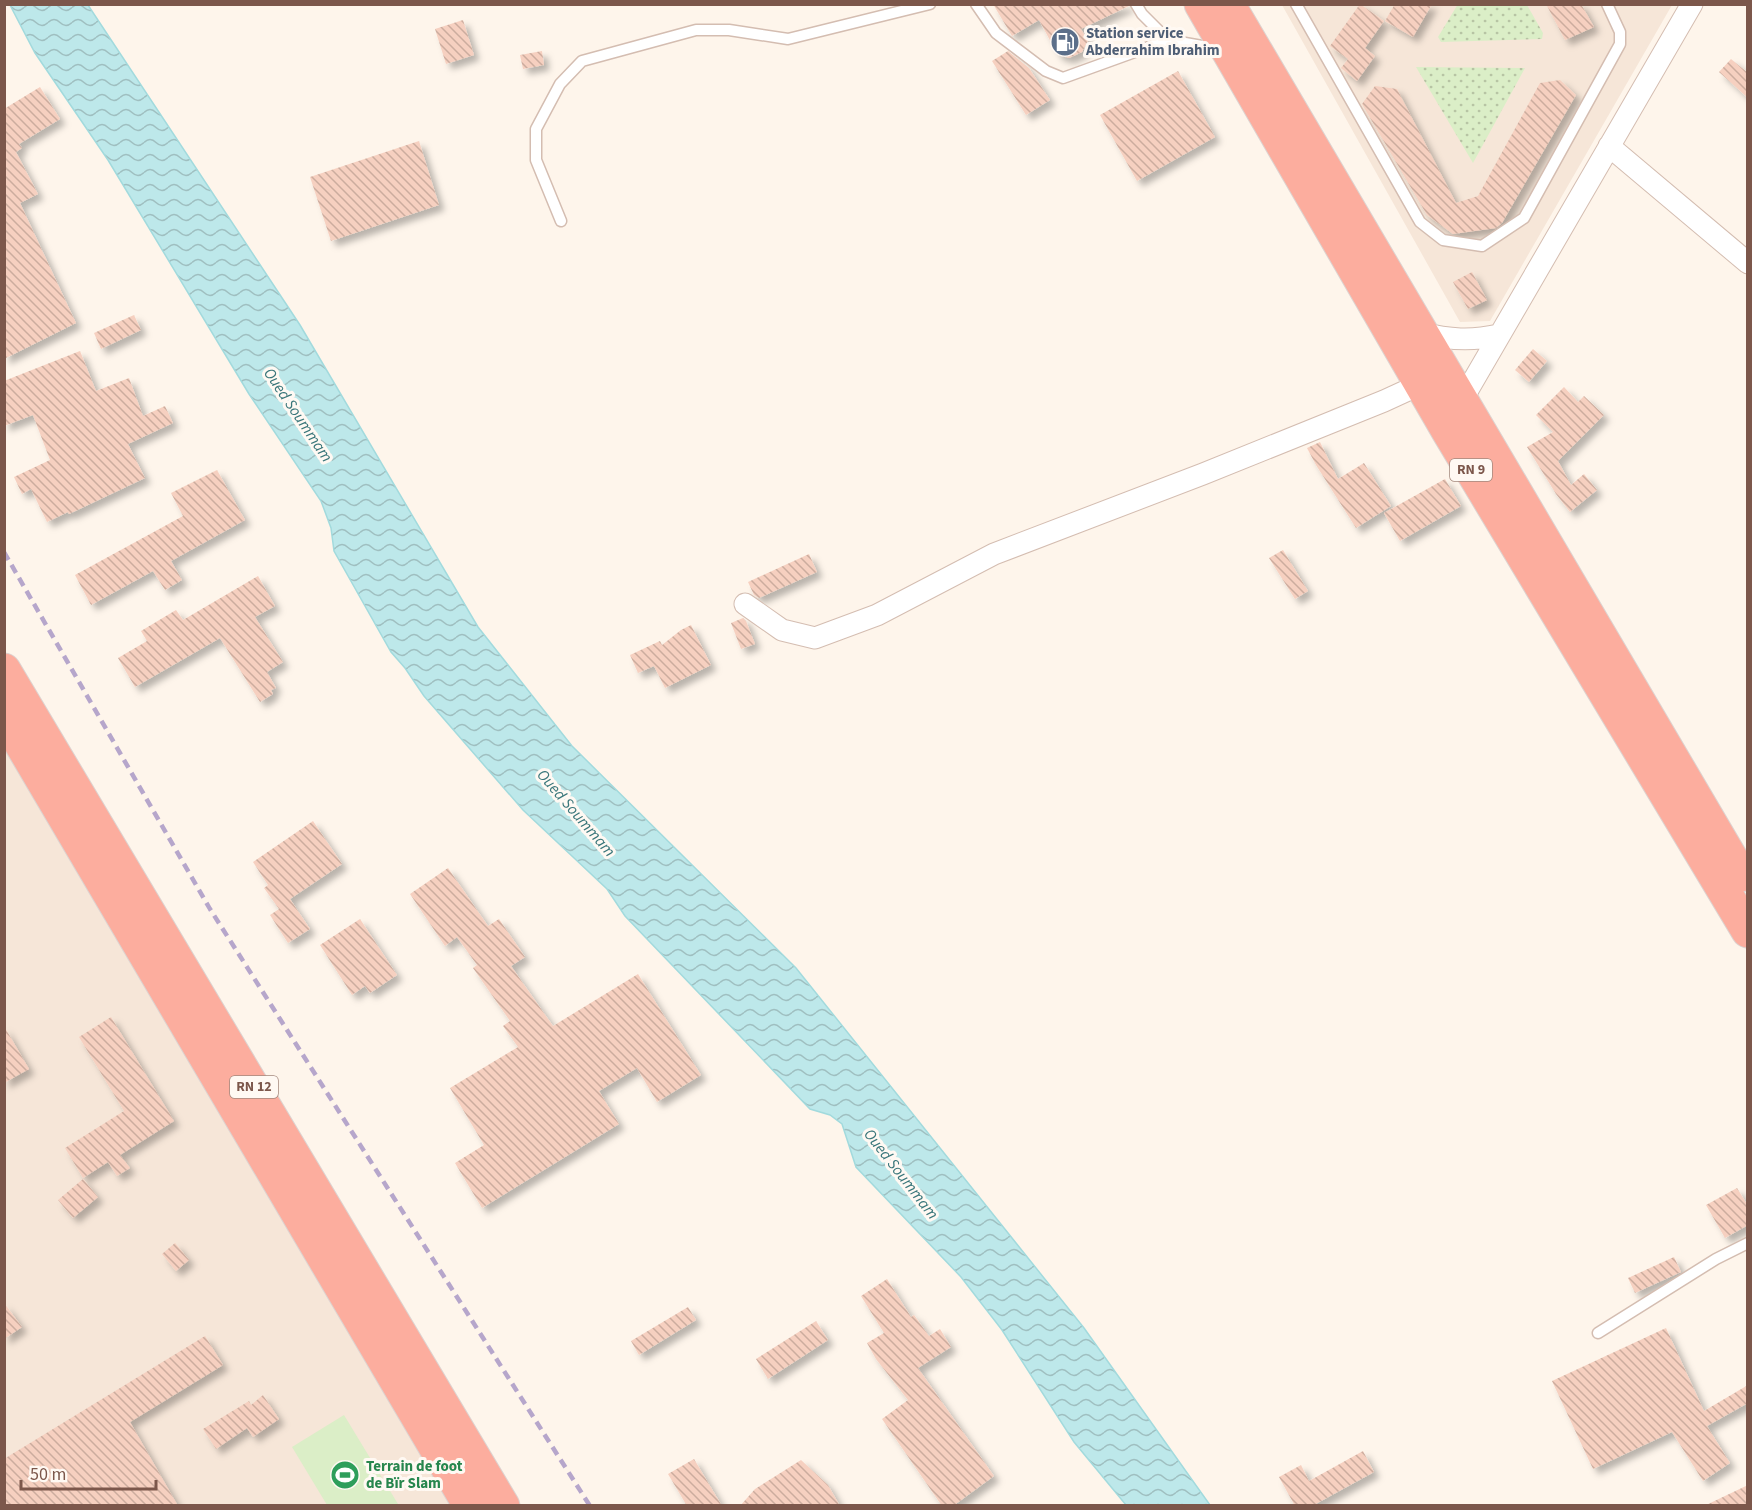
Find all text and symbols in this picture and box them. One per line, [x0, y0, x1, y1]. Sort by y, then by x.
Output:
place label: Station service Abderrahim Ibrahim [1085, 23, 1220, 61]
fuel station icon: Station service Abderrahim Ibrahim [1049, 26, 1081, 58]
water label: Oued Soummam [258, 363, 338, 467]
road number: RN 9 [1450, 459, 1492, 481]
water label: Oued Soummam [532, 764, 620, 862]
road number: RN 12 [230, 1076, 278, 1098]
water label: Oued Soummam [859, 1124, 943, 1224]
scale bar [21, 1453, 156, 1491]
place label: Terrain de foot de Bïr Slam [366, 1456, 463, 1494]
sports icon: Terrain de foot de Bïr Slam [329, 1459, 361, 1491]
text: 50 m [30, 1462, 66, 1487]

